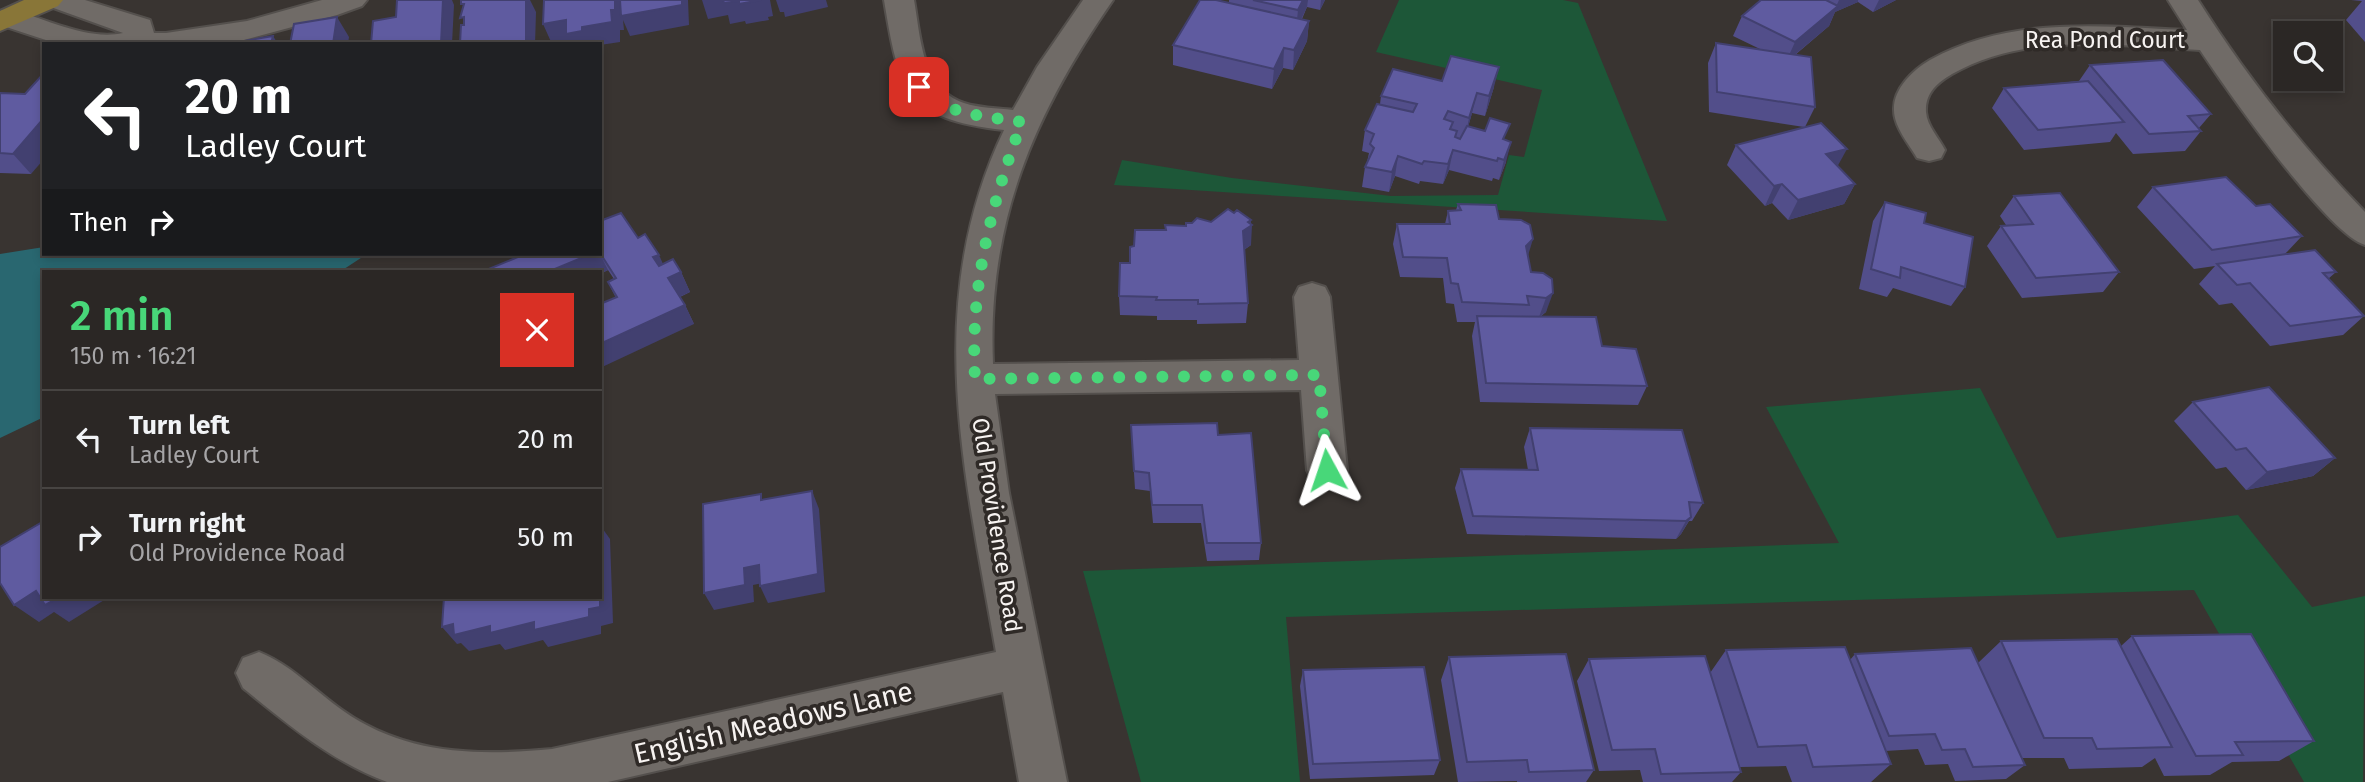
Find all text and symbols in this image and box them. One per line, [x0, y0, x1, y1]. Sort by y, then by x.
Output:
map controls [2273, 21, 2343, 91]
button: search [2273, 21, 2343, 91]
street label: Rea Pond Court [2025, 26, 2186, 54]
pin [889, 57, 949, 117]
text: 20 m [185, 67, 292, 126]
icon: arrive [900, 68, 938, 106]
icon: left [70, 70, 161, 161]
text: Ladley Court [185, 127, 366, 165]
icon: right [142, 203, 180, 241]
text: Then [70, 207, 128, 238]
text: 2 min [70, 291, 174, 341]
button: close [500, 293, 574, 367]
text: 150 m · 16:21 [70, 342, 196, 370]
text: Turn left [129, 410, 230, 441]
street label: Old Providence Road [966, 416, 1028, 634]
icon: left [70, 420, 108, 458]
text: 20 m [517, 424, 574, 455]
position arrow [1290, 433, 1364, 507]
text: Ladley Court [129, 441, 259, 469]
text: Turn right [129, 508, 246, 539]
icon: right [70, 518, 108, 556]
text: 50 m [517, 522, 574, 553]
text: Old Providence Road [129, 539, 346, 567]
street label: English Meadows Lane [631, 674, 916, 771]

